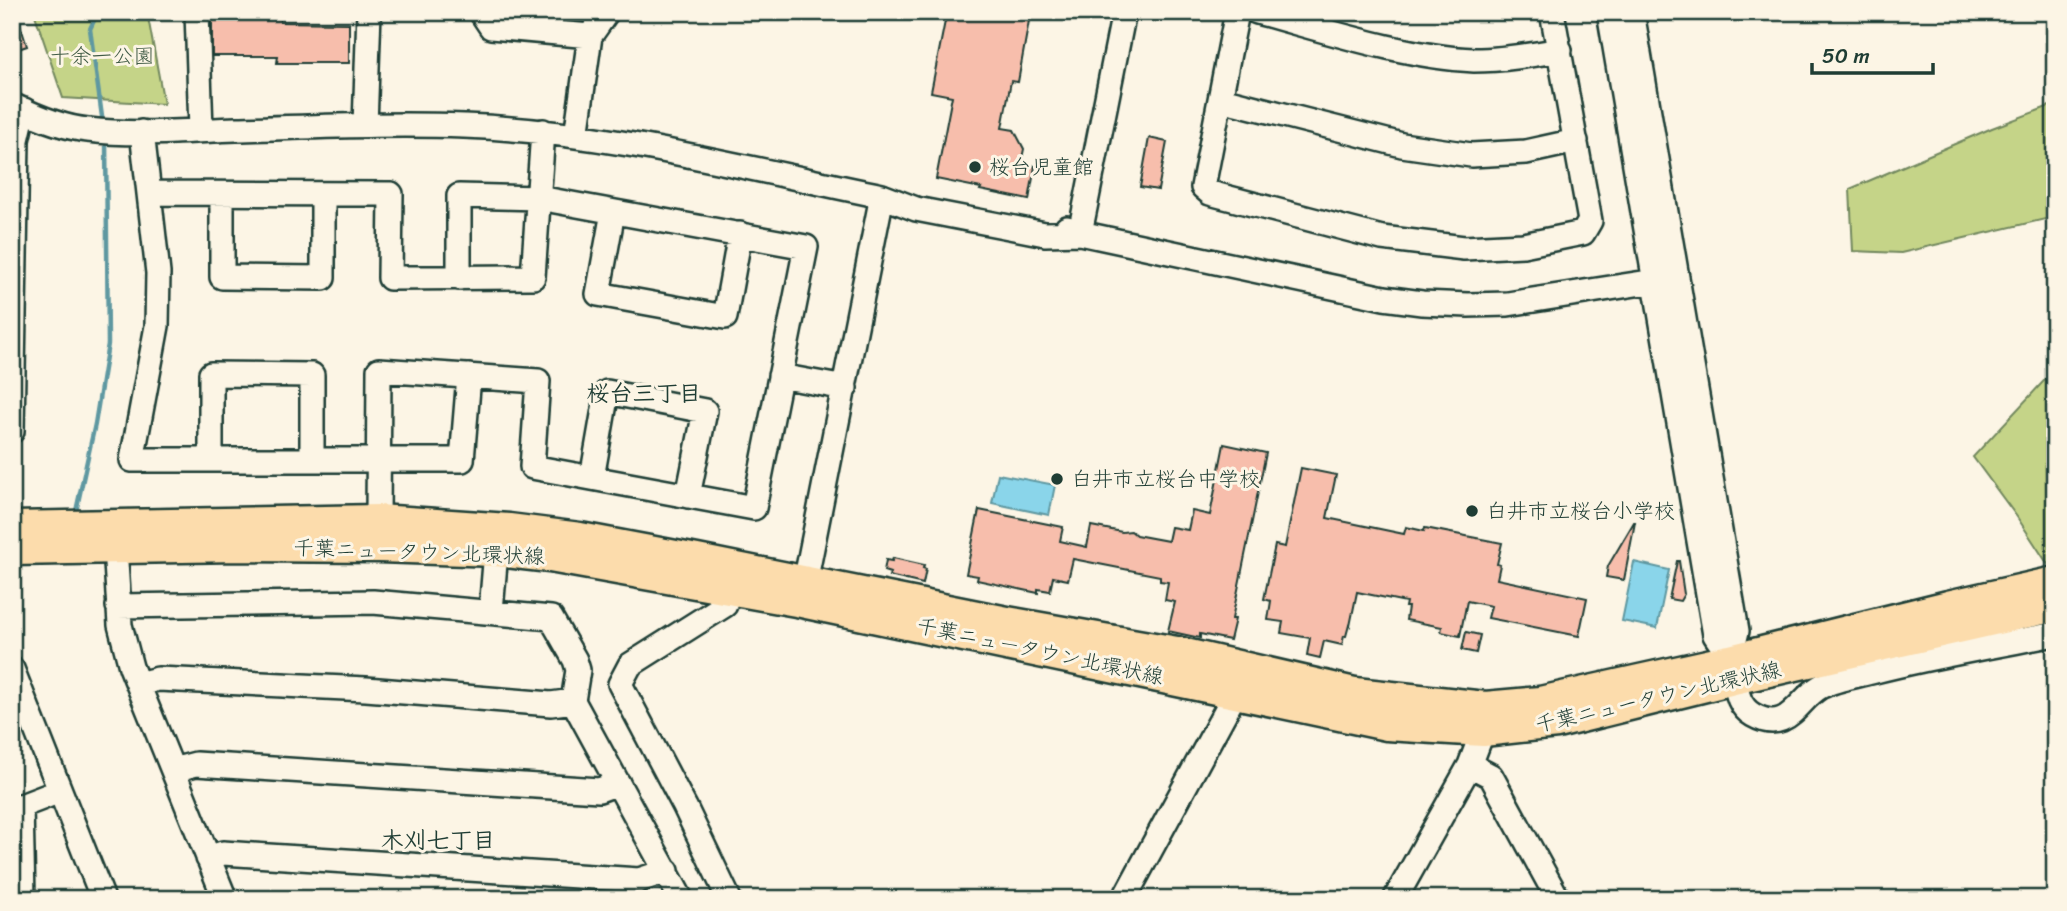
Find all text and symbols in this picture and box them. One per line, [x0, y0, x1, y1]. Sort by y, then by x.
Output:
scale bar [1812, 32, 1932, 76]
park label: 十余一公園 [50, 37, 155, 75]
text: 50 m [1822, 37, 1870, 75]
place label: 桜台児童館 [989, 148, 1094, 186]
marker: 桜台児童館 [967, 159, 983, 175]
district label: 桜台三丁目 [587, 373, 702, 414]
place label: 白井市立桜台中学校 [1071, 460, 1260, 498]
marker: 白井市立桜台中学校 [1049, 471, 1065, 487]
place label: 白井市立桜台小学校 [1486, 492, 1675, 530]
marker: 白井市立桜台小学校 [1464, 503, 1480, 519]
street label: 千葉ニュータウン北環状線 [293, 529, 545, 575]
street label: 千葉ニュータウン北環状線 [913, 606, 1167, 696]
street label: 千葉ニュータウン北環状線 [1531, 650, 1785, 744]
district label: 木刈七丁目 [381, 820, 496, 861]

